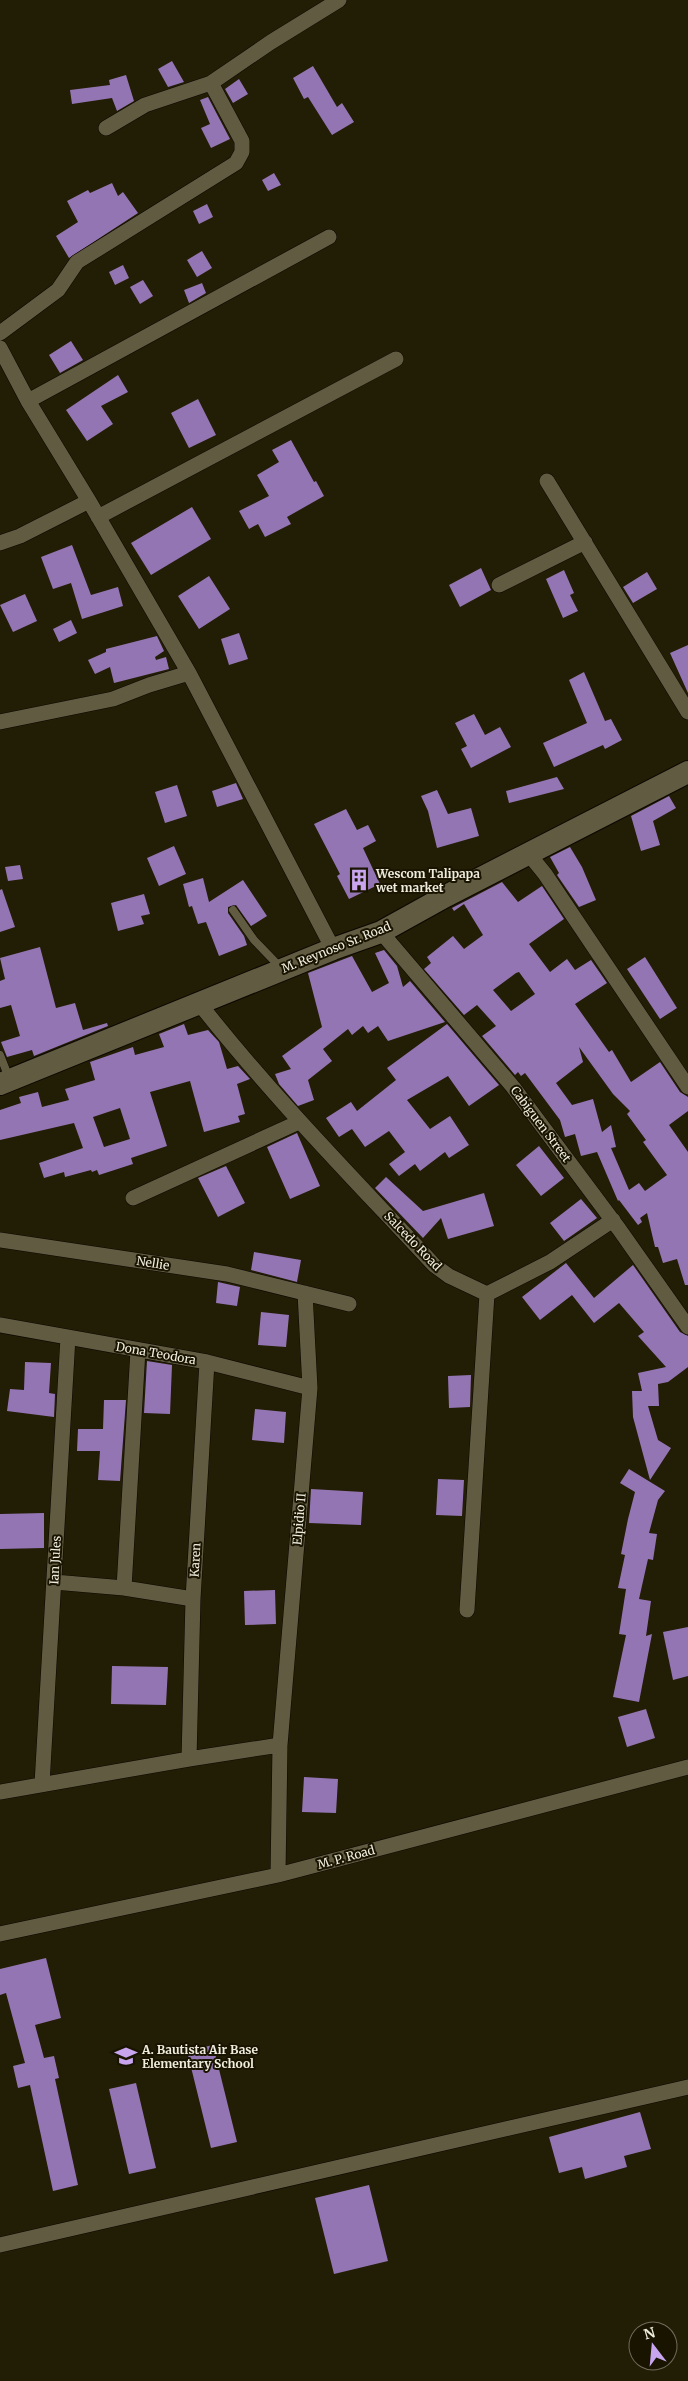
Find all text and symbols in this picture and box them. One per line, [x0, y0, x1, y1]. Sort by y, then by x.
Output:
place label: Wescom Talipapa wet market [375, 866, 480, 895]
building icon: Wescom Talipapa wet market [346, 867, 372, 893]
street label: M. Reynoso Sr. Road [279, 918, 393, 976]
street label: Cabiguen Street [508, 1083, 575, 1165]
street label: Salcedo Road [381, 1208, 445, 1274]
street label: Nellie [136, 1253, 170, 1273]
street label: Dona Teodora [115, 1339, 198, 1368]
street label: Elpidio II [289, 1492, 309, 1546]
street label: Ian Jules [46, 1535, 64, 1585]
street label: Karen [187, 1542, 203, 1578]
street label: M. P. Road [316, 1842, 376, 1872]
place label: A. Bautista Air Base Elementary School [141, 2042, 259, 2071]
school or university icon: A. Bautista Air Base Elementary School [113, 2043, 139, 2069]
north arrow [628, 2321, 678, 2371]
text: N [642, 2323, 657, 2344]

